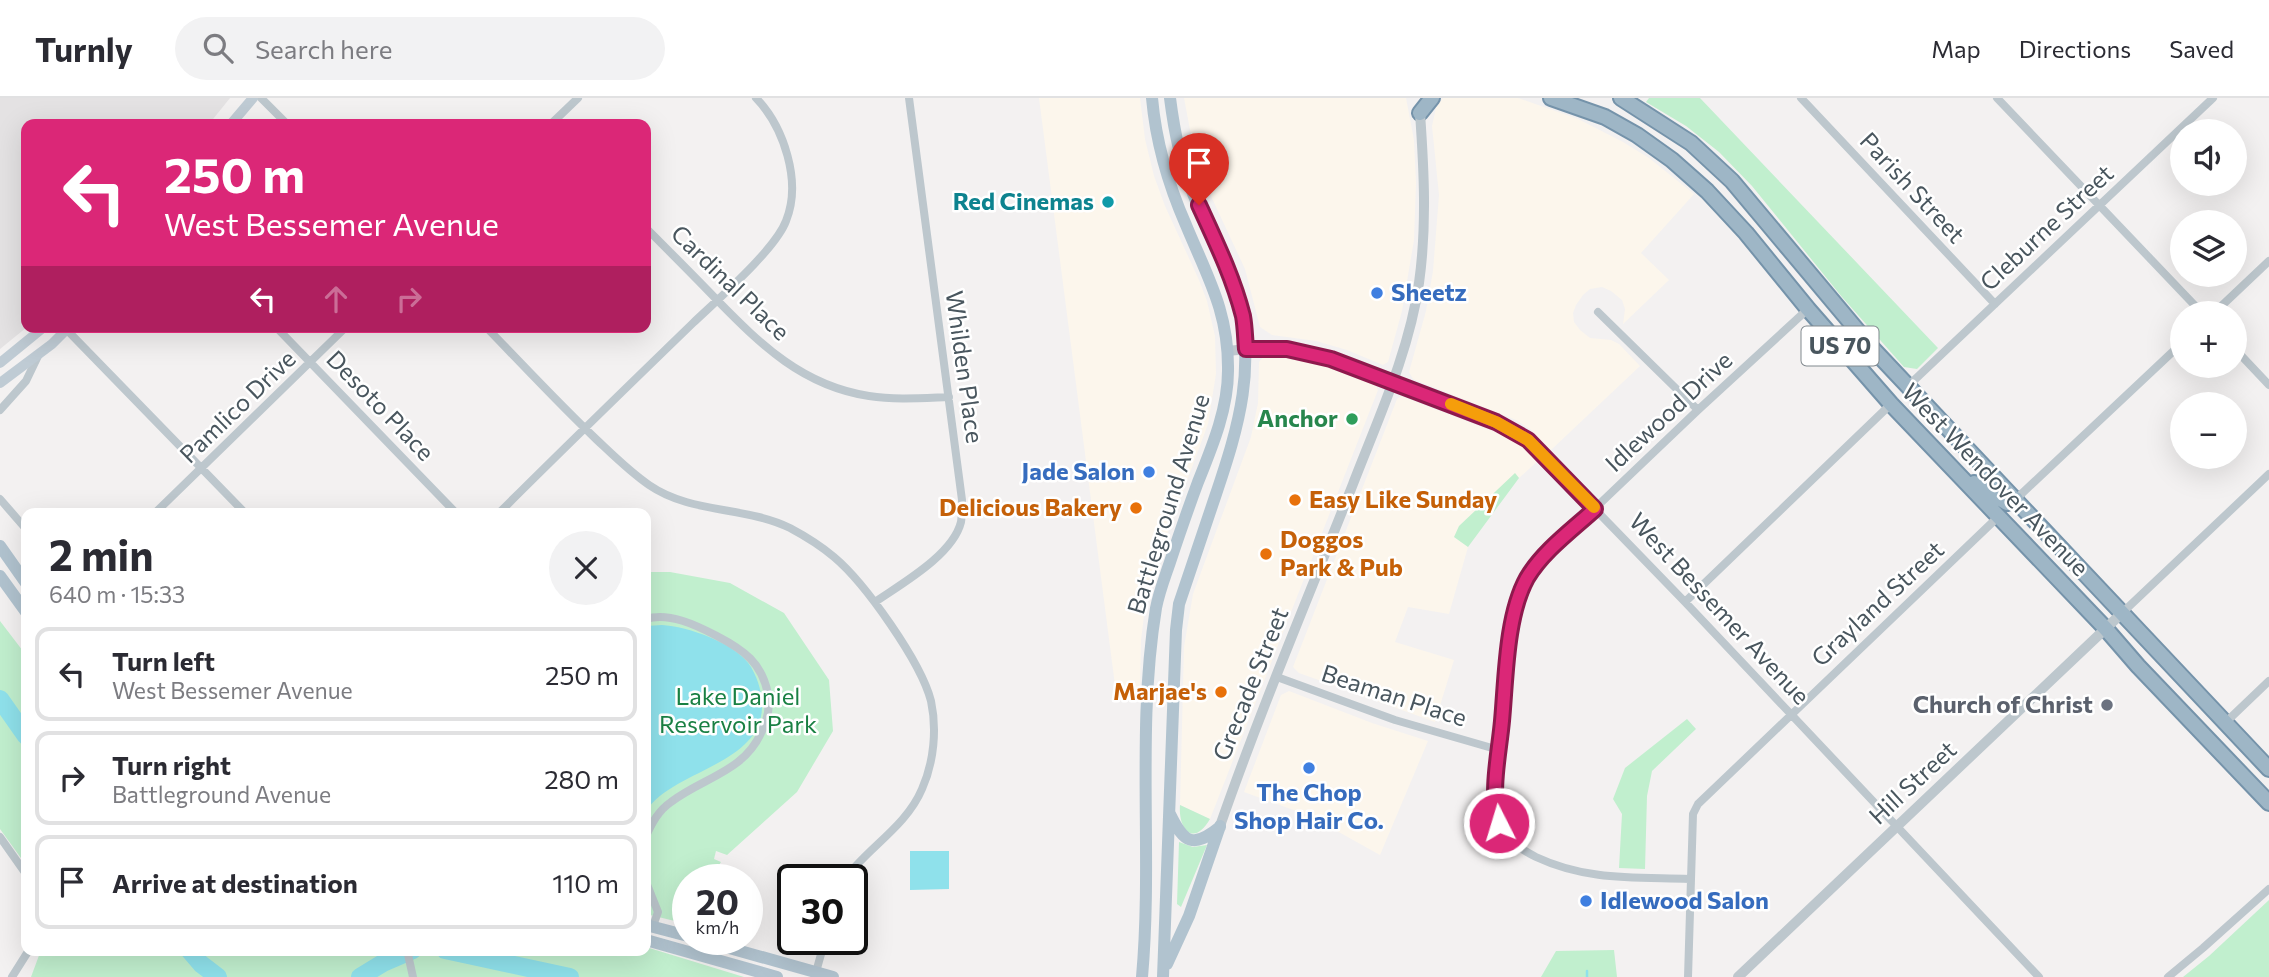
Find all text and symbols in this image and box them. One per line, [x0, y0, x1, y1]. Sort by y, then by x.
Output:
search box [175, 17, 665, 80]
text: Turnly [35, 28, 133, 69]
icon: search [199, 29, 237, 67]
text: Search here [255, 33, 392, 64]
text: Map [1931, 34, 1981, 63]
text: Directions [2019, 34, 2131, 63]
text: Saved [2169, 34, 2234, 63]
map controls [2170, 119, 2247, 469]
button: sound [2170, 119, 2247, 196]
street label: Parish Street [1855, 126, 1972, 248]
pin [1169, 133, 1229, 205]
text: 250 m [164, 143, 305, 203]
icon: arrive [1180, 144, 1218, 182]
icon: left [49, 147, 140, 238]
street label: Cleburne Street [1973, 158, 2119, 296]
place label: Red Cinemas [953, 186, 1094, 215]
marker: Red Cinemas [1100, 194, 1116, 210]
text: West Bessemer Avenue [164, 203, 499, 243]
button: layers [2170, 210, 2247, 287]
street label: Cardinal Place [666, 218, 796, 346]
place label: Sheetz [1391, 277, 1467, 306]
icon: left [244, 280, 282, 318]
icon: ahead [317, 280, 355, 318]
icon: right [390, 280, 428, 318]
marker: Sheetz [1369, 285, 1385, 301]
street label: Whilden Place [940, 289, 991, 445]
button: + [2170, 301, 2247, 378]
road number: US 70 [1801, 327, 1878, 366]
street label: Pamlico Drive [173, 344, 301, 468]
street label: Desoto Place [321, 344, 441, 466]
street label: Idlewood Drive [1599, 345, 1737, 477]
street label: West Wendover Avenue [1897, 377, 2096, 581]
street label: Battleground Avenue [1120, 390, 1215, 617]
button: − [2170, 392, 2247, 469]
place label: Anchor [1257, 403, 1338, 432]
marker: Anchor [1344, 411, 1360, 427]
place label: Jade Salon [1022, 456, 1135, 485]
marker: Jade Salon [1141, 464, 1157, 480]
place label: Easy Like Sunday [1309, 484, 1497, 513]
place label: Delicious Bakery [939, 492, 1122, 521]
marker: Easy Like Sunday [1287, 492, 1303, 508]
marker: Delicious Bakery [1128, 500, 1144, 516]
street label: West Bessemer Avenue [1624, 506, 1816, 710]
place label: Doggos Park & Pub [1280, 524, 1403, 581]
text: 2 min [49, 528, 154, 580]
button: close [549, 531, 623, 605]
street label: Grayland Street [1805, 534, 1949, 672]
marker: Doggos Park & Pub [1258, 546, 1274, 562]
text: 640 m · 15:33 [49, 580, 185, 608]
street label: Grecade Street [1206, 602, 1294, 764]
text: Turn left [112, 645, 215, 676]
icon: left [53, 655, 91, 693]
street label: Beaman Place [1318, 657, 1471, 732]
text: 250 m [545, 659, 619, 690]
text: West Bessemer Avenue [112, 676, 353, 704]
place label: Marjae's [1113, 676, 1207, 705]
park label: Lake Daniel Reservoir Park [659, 681, 817, 738]
marker: Marjae's [1213, 684, 1229, 700]
place label: Church of Christ [1913, 689, 2093, 718]
marker: Church of Christ [2099, 697, 2115, 713]
street label: Hill Street [1862, 734, 1962, 830]
text: Turn right [112, 749, 231, 780]
icon: right [53, 759, 91, 797]
marker: The Chop Shop Hair Co. [1301, 760, 1317, 776]
text: 280 m [544, 763, 619, 794]
place label: The Chop Shop Hair Co. [1234, 777, 1384, 834]
text: Battleground Avenue [112, 780, 331, 808]
position arrow [1462, 786, 1536, 860]
icon: arrive [53, 863, 91, 901]
speed limit sign: 30 [777, 864, 868, 955]
text: Arrive at destination [112, 867, 358, 898]
text: 110 m [552, 867, 619, 898]
text: 20 [696, 879, 739, 922]
place label: Idlewood Salon [1600, 885, 1769, 914]
marker: Idlewood Salon [1578, 893, 1594, 909]
text: km/h [696, 916, 739, 938]

